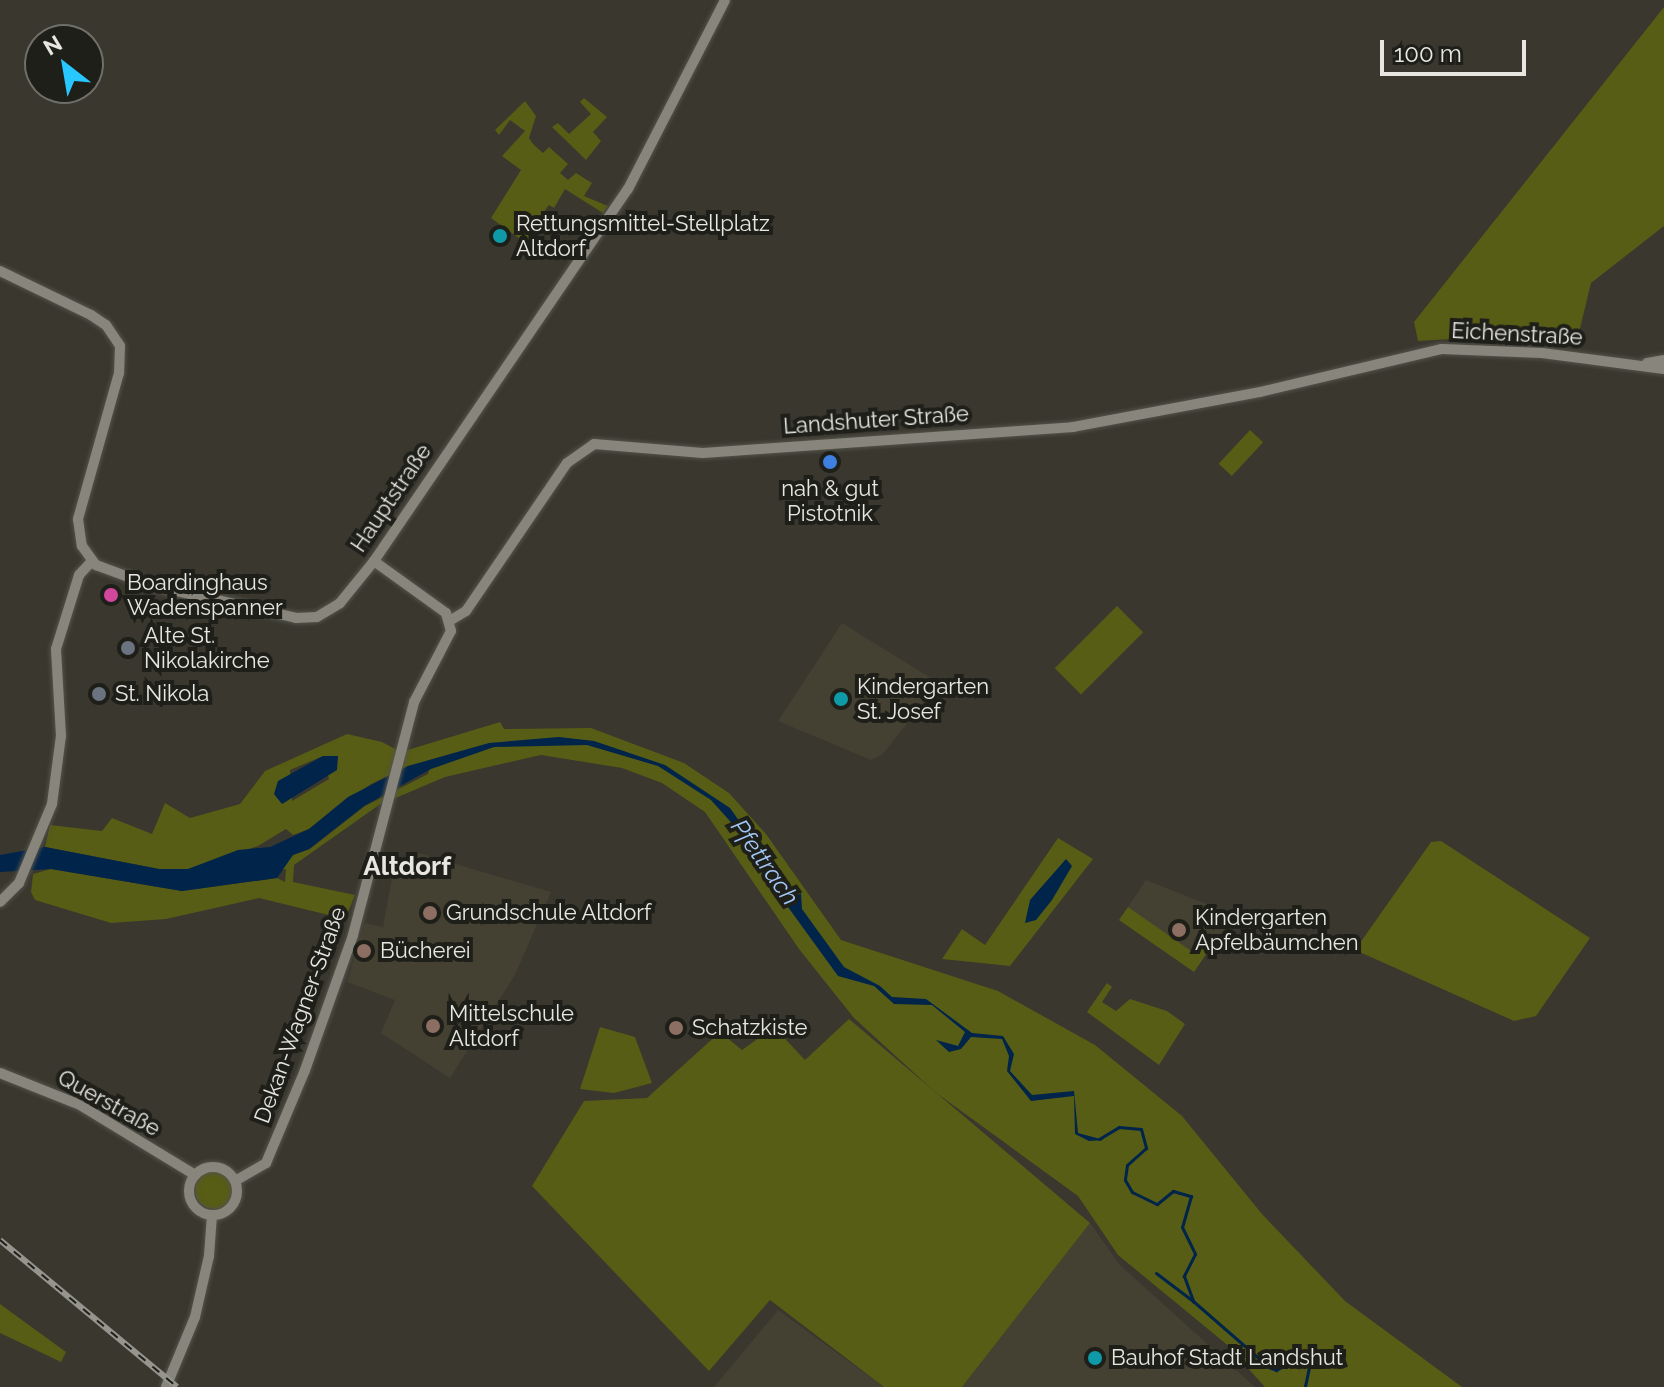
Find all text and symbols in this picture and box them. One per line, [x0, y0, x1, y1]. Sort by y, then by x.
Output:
north arrow [24, 24, 104, 104]
scale bar [1384, 24, 1530, 74]
text: N [39, 30, 67, 61]
text: 100 m [1394, 39, 1462, 68]
place label: Rettungsmittel-Stellplatz Altdorf [516, 210, 770, 262]
marker: Rettungsmittel-Stellplatz Altdorf [491, 227, 509, 245]
street label: Eichenstraße [1451, 317, 1583, 351]
street label: Landshuter Straße [782, 400, 970, 440]
street label: Hauptstraße [345, 439, 437, 557]
marker: nah & gut Pistotnik [821, 453, 839, 471]
place label: nah & gut Pistotnik [781, 475, 879, 526]
place label: Boardinghaus Wadenspanner [127, 569, 283, 620]
marker: Boardinghaus Wadenspanner [102, 586, 120, 604]
place label: Alte St. Nikolakirche [144, 622, 270, 674]
marker: Alte St. Nikolakirche [119, 639, 137, 657]
place label: Kindergarten St. Josef [857, 673, 989, 724]
place label: St. Nikola [115, 681, 209, 707]
marker: St. Nikola [90, 685, 108, 703]
marker: Kindergarten St. Josef [832, 690, 850, 708]
water label: Pfettrach [725, 813, 805, 911]
district label: Altdorf [363, 851, 451, 883]
place label: Grundschule Altdorf [446, 900, 652, 926]
street label: Dekan-Wagner-Straße [249, 903, 351, 1127]
marker: Grundschule Altdorf [421, 904, 439, 922]
place label: Kindergarten Apfelbäumchen [1195, 904, 1359, 956]
marker: Kindergarten Apfelbäumchen [1170, 921, 1188, 939]
place label: Bücherei [380, 938, 471, 964]
marker: Bücherei [355, 942, 373, 960]
place label: Mittelschule Altdorf [449, 1000, 574, 1052]
place label: Schatzkiste [692, 1015, 808, 1041]
marker: Mittelschule Altdorf [424, 1017, 442, 1035]
marker: Schatzkiste [667, 1019, 685, 1037]
street label: Querstraße [53, 1064, 165, 1142]
place label: Bauhof Stadt Landshut [1111, 1345, 1344, 1371]
marker: Bauhof Stadt Landshut [1086, 1349, 1104, 1367]

